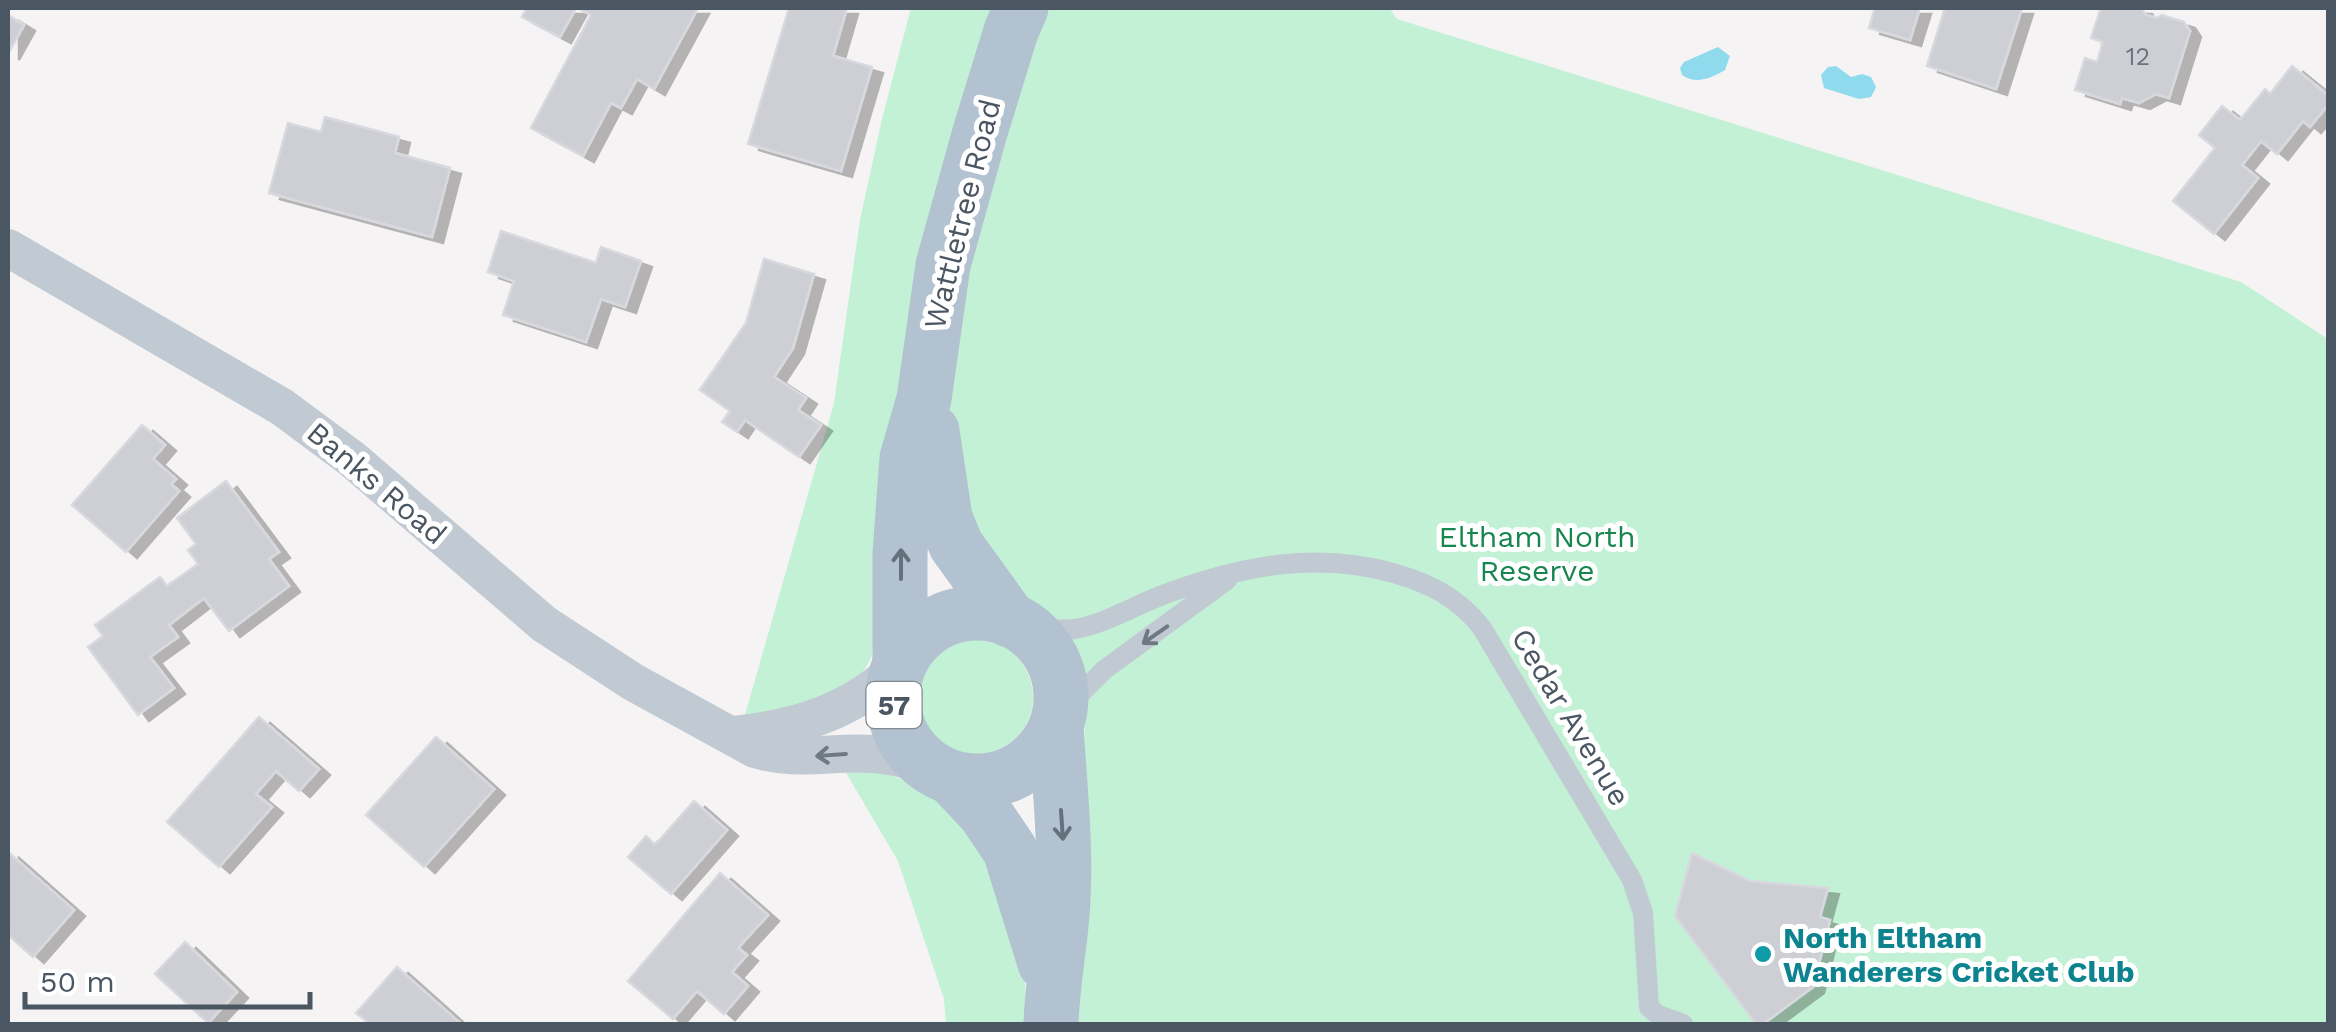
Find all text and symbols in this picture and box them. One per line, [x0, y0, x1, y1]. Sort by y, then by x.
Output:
house number: 12 [2126, 42, 2150, 71]
street label: Wattletree Road [917, 95, 1007, 333]
street label: Banks Road [300, 415, 454, 551]
park label: Eltham North Reserve [1439, 519, 1635, 588]
one-way arrow [892, 549, 910, 582]
street label: Cedar Avenue [1504, 622, 1638, 812]
one-way arrow [1142, 624, 1169, 645]
road number: 57 [866, 682, 922, 728]
one-way arrow [816, 745, 848, 764]
one-way arrow [1053, 808, 1072, 840]
place label: North Eltham Wanderers Cricket Club [1783, 920, 2135, 989]
marker: North Eltham Wanderers Cricket Club [1752, 943, 1774, 965]
scale bar [25, 947, 310, 1009]
text: 50 m [40, 964, 115, 999]

